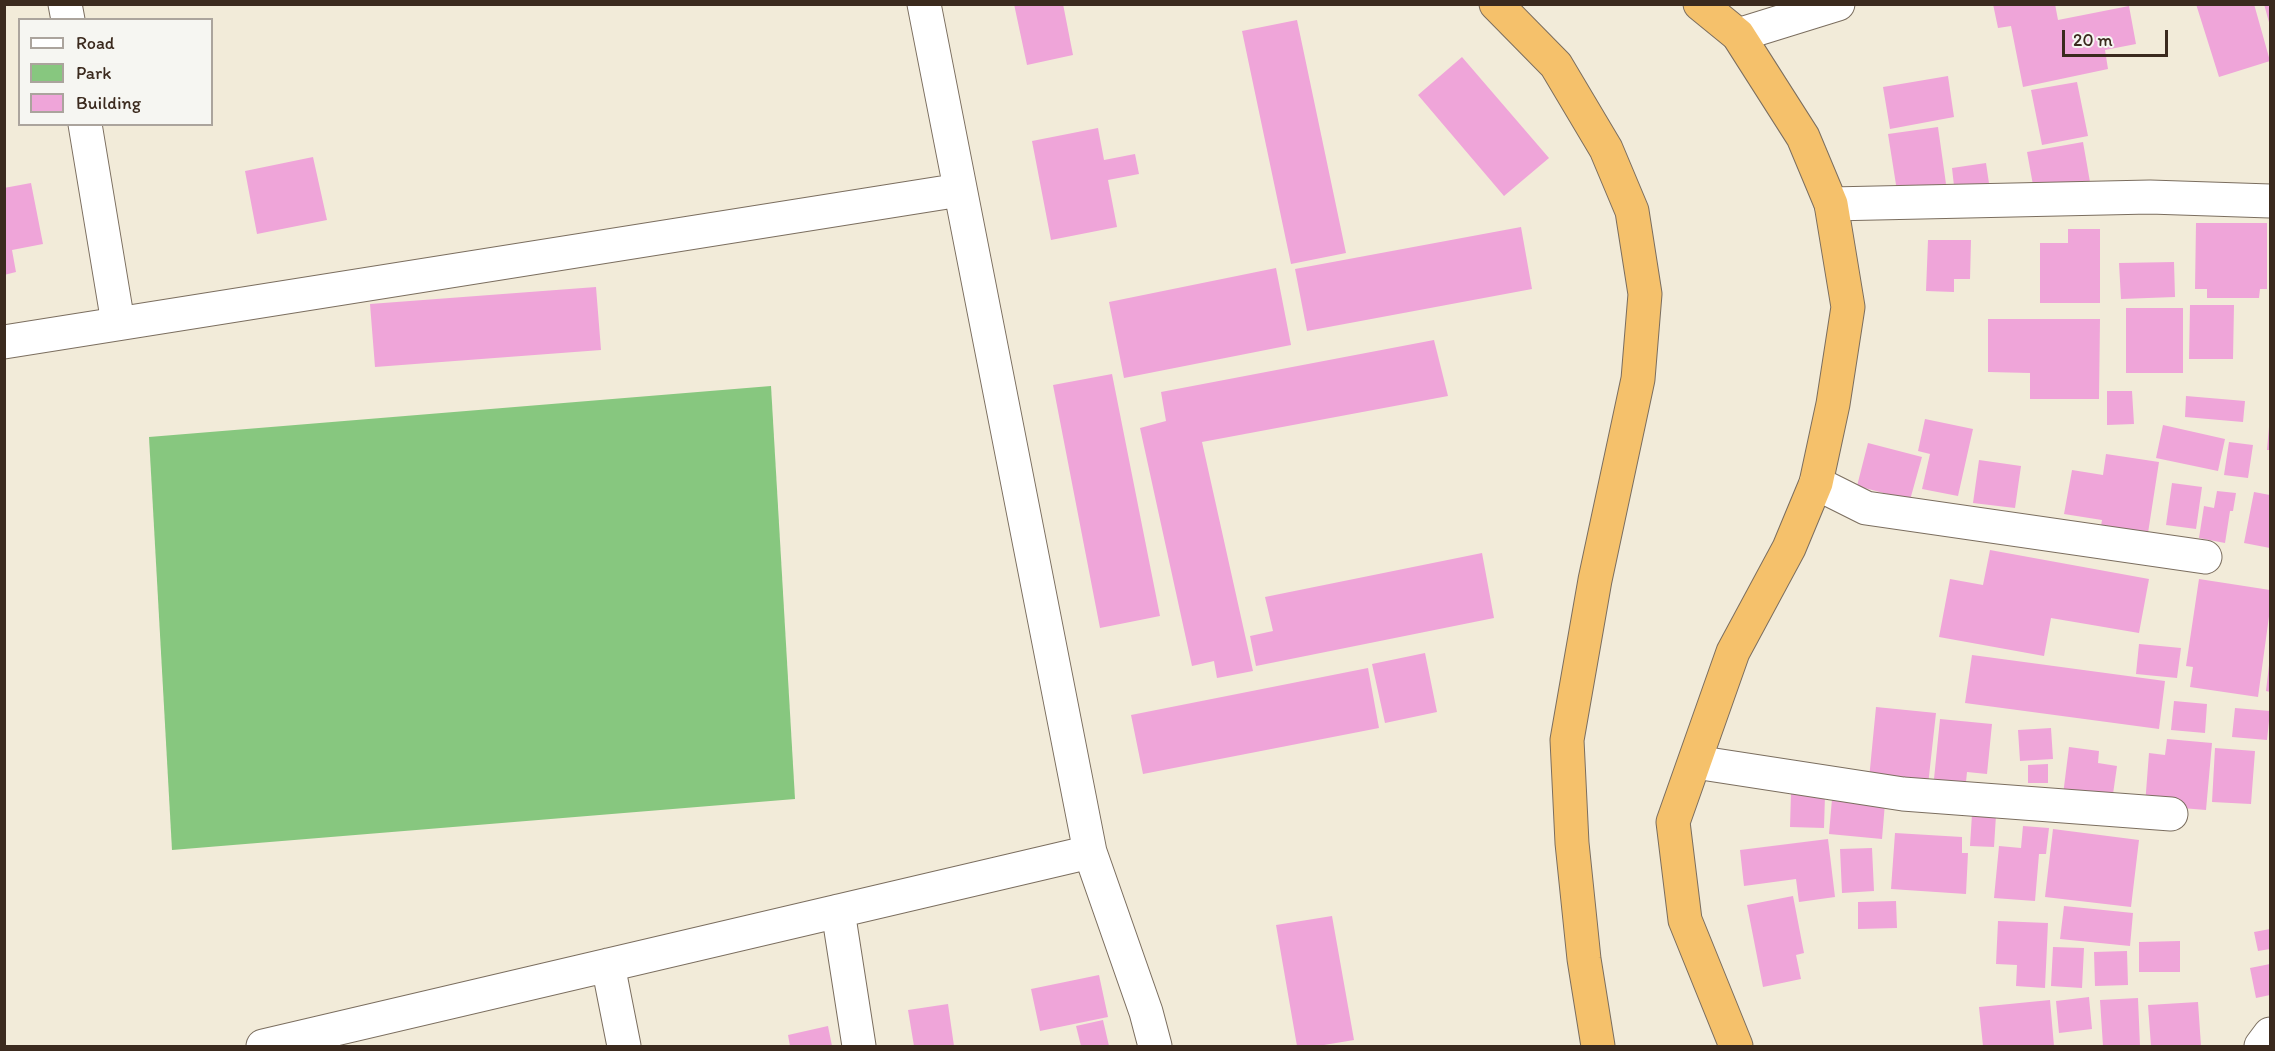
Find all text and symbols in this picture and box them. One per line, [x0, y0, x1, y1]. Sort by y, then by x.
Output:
legend [18, 18, 213, 126]
scale bar [2065, 18, 2172, 56]
text: 20 m [2073, 29, 2113, 51]
text: Road [76, 32, 115, 54]
text: Park [76, 62, 111, 84]
text: Building [76, 92, 141, 114]

